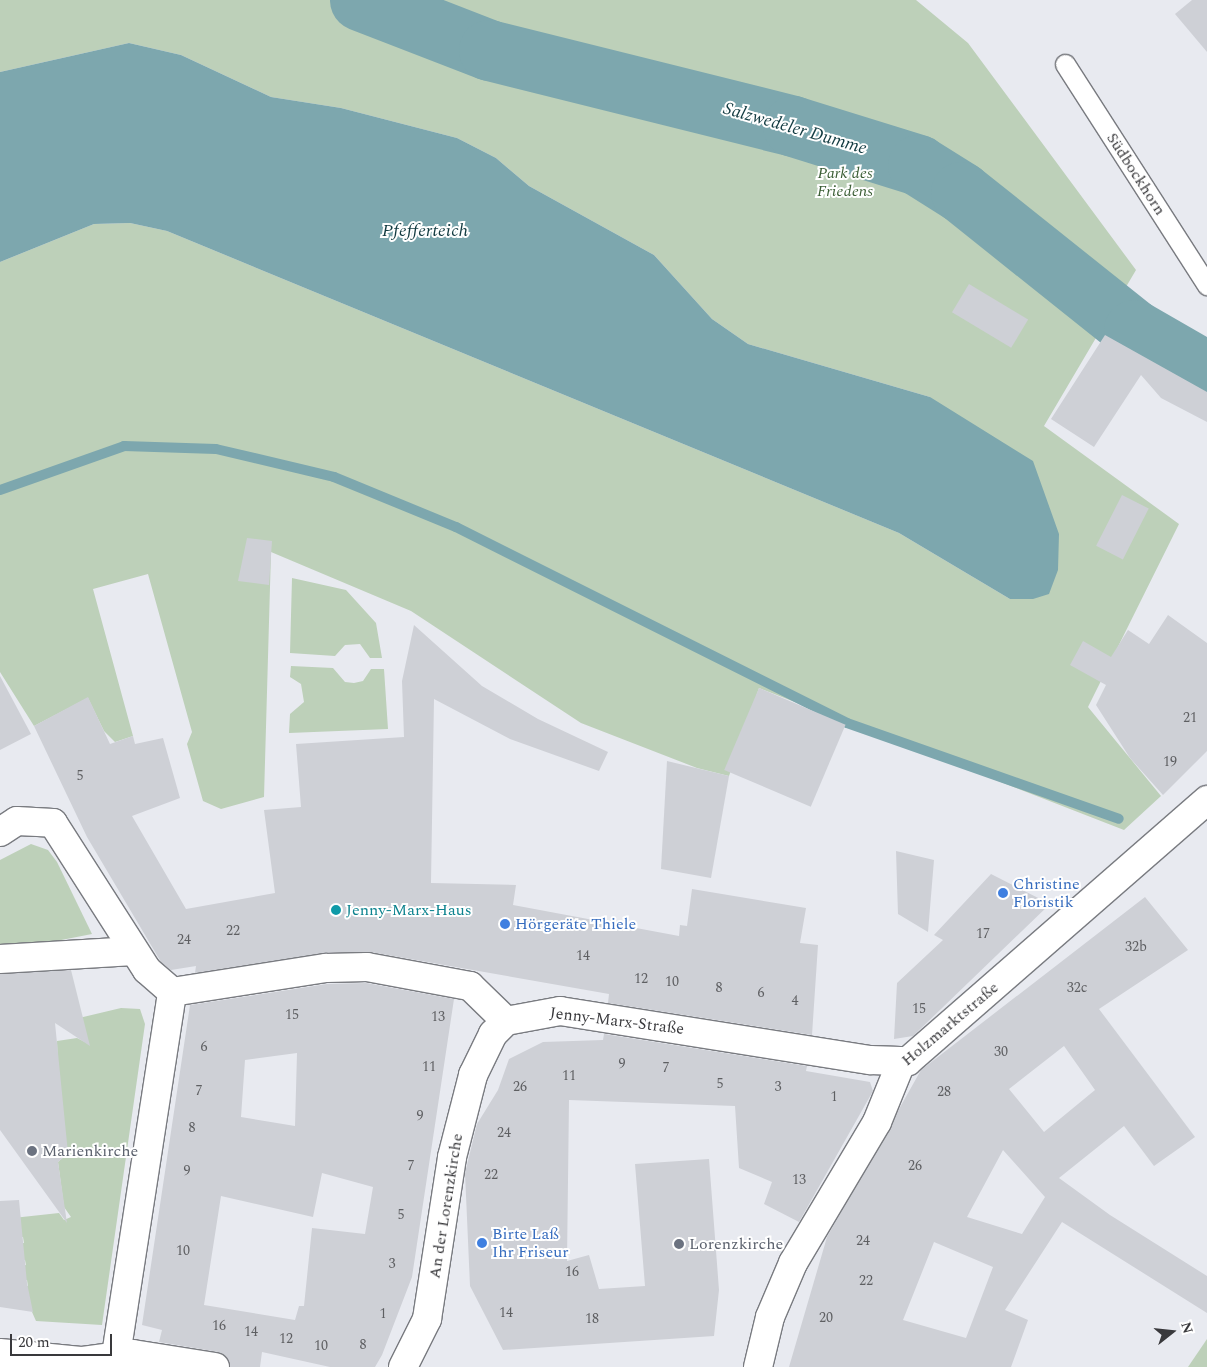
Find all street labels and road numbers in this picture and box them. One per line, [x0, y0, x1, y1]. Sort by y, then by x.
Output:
street label: Südbockhorn [1102, 129, 1170, 219]
street label: Holzmarktstraße [898, 978, 1002, 1070]
street label: Jenny-Marx-Straße [549, 1003, 685, 1039]
street label: An der Lorenzkirche [425, 1132, 467, 1280]

